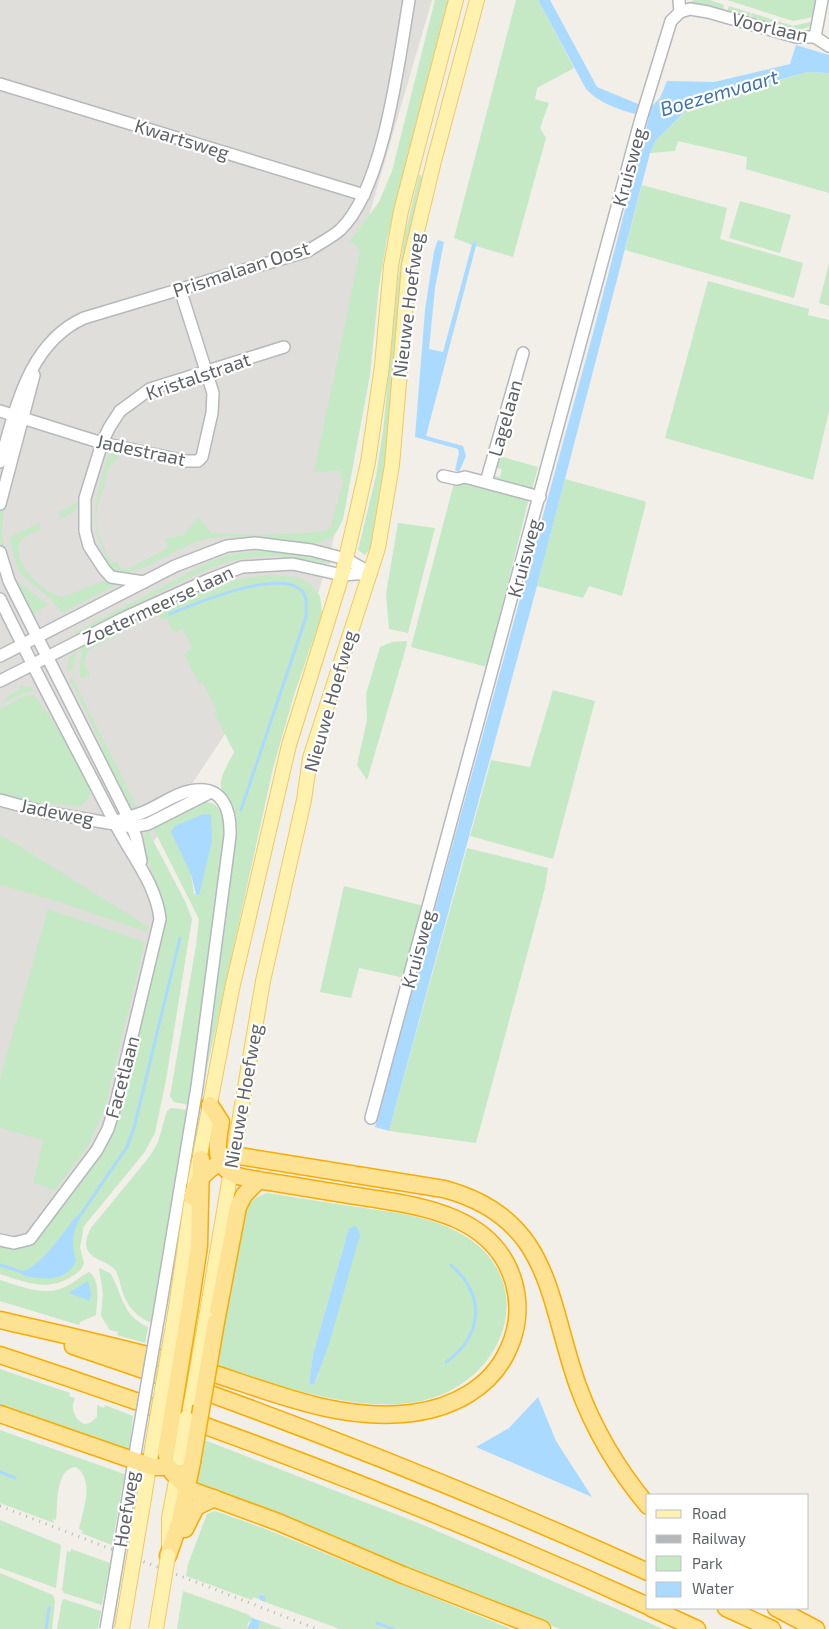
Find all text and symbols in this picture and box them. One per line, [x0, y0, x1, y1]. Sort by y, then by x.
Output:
street label: Voorlaan [730, 7, 811, 46]
water label: Boezemvaart [657, 64, 781, 120]
street label: Kwartsweg [132, 113, 233, 164]
street label: Kruisweg [607, 125, 650, 209]
street label: Nieuwe Hoefweg [387, 230, 428, 379]
street label: Prismalaan Oost [170, 236, 312, 301]
street label: Kristalstraat [142, 347, 253, 404]
street label: Lagelaan [483, 377, 526, 459]
street label: Jadestraat [94, 429, 188, 470]
street label: Kruisweg [502, 516, 545, 600]
street label: Zoetermeerse laan [79, 560, 237, 649]
street label: Nieuwe Hoefweg [298, 627, 361, 774]
street label: Jadeweg [18, 793, 96, 830]
street label: Kruisweg [396, 907, 439, 991]
street label: Nieuwe Hoefweg [218, 1021, 267, 1170]
street label: Facetlaan [99, 1033, 144, 1121]
street label: Hoefweg [108, 1469, 143, 1549]
legend [646, 1494, 809, 1609]
text: Road [692, 1504, 727, 1522]
text: Railway [692, 1529, 746, 1547]
text: Park [692, 1554, 723, 1572]
text: Water [692, 1579, 734, 1597]

